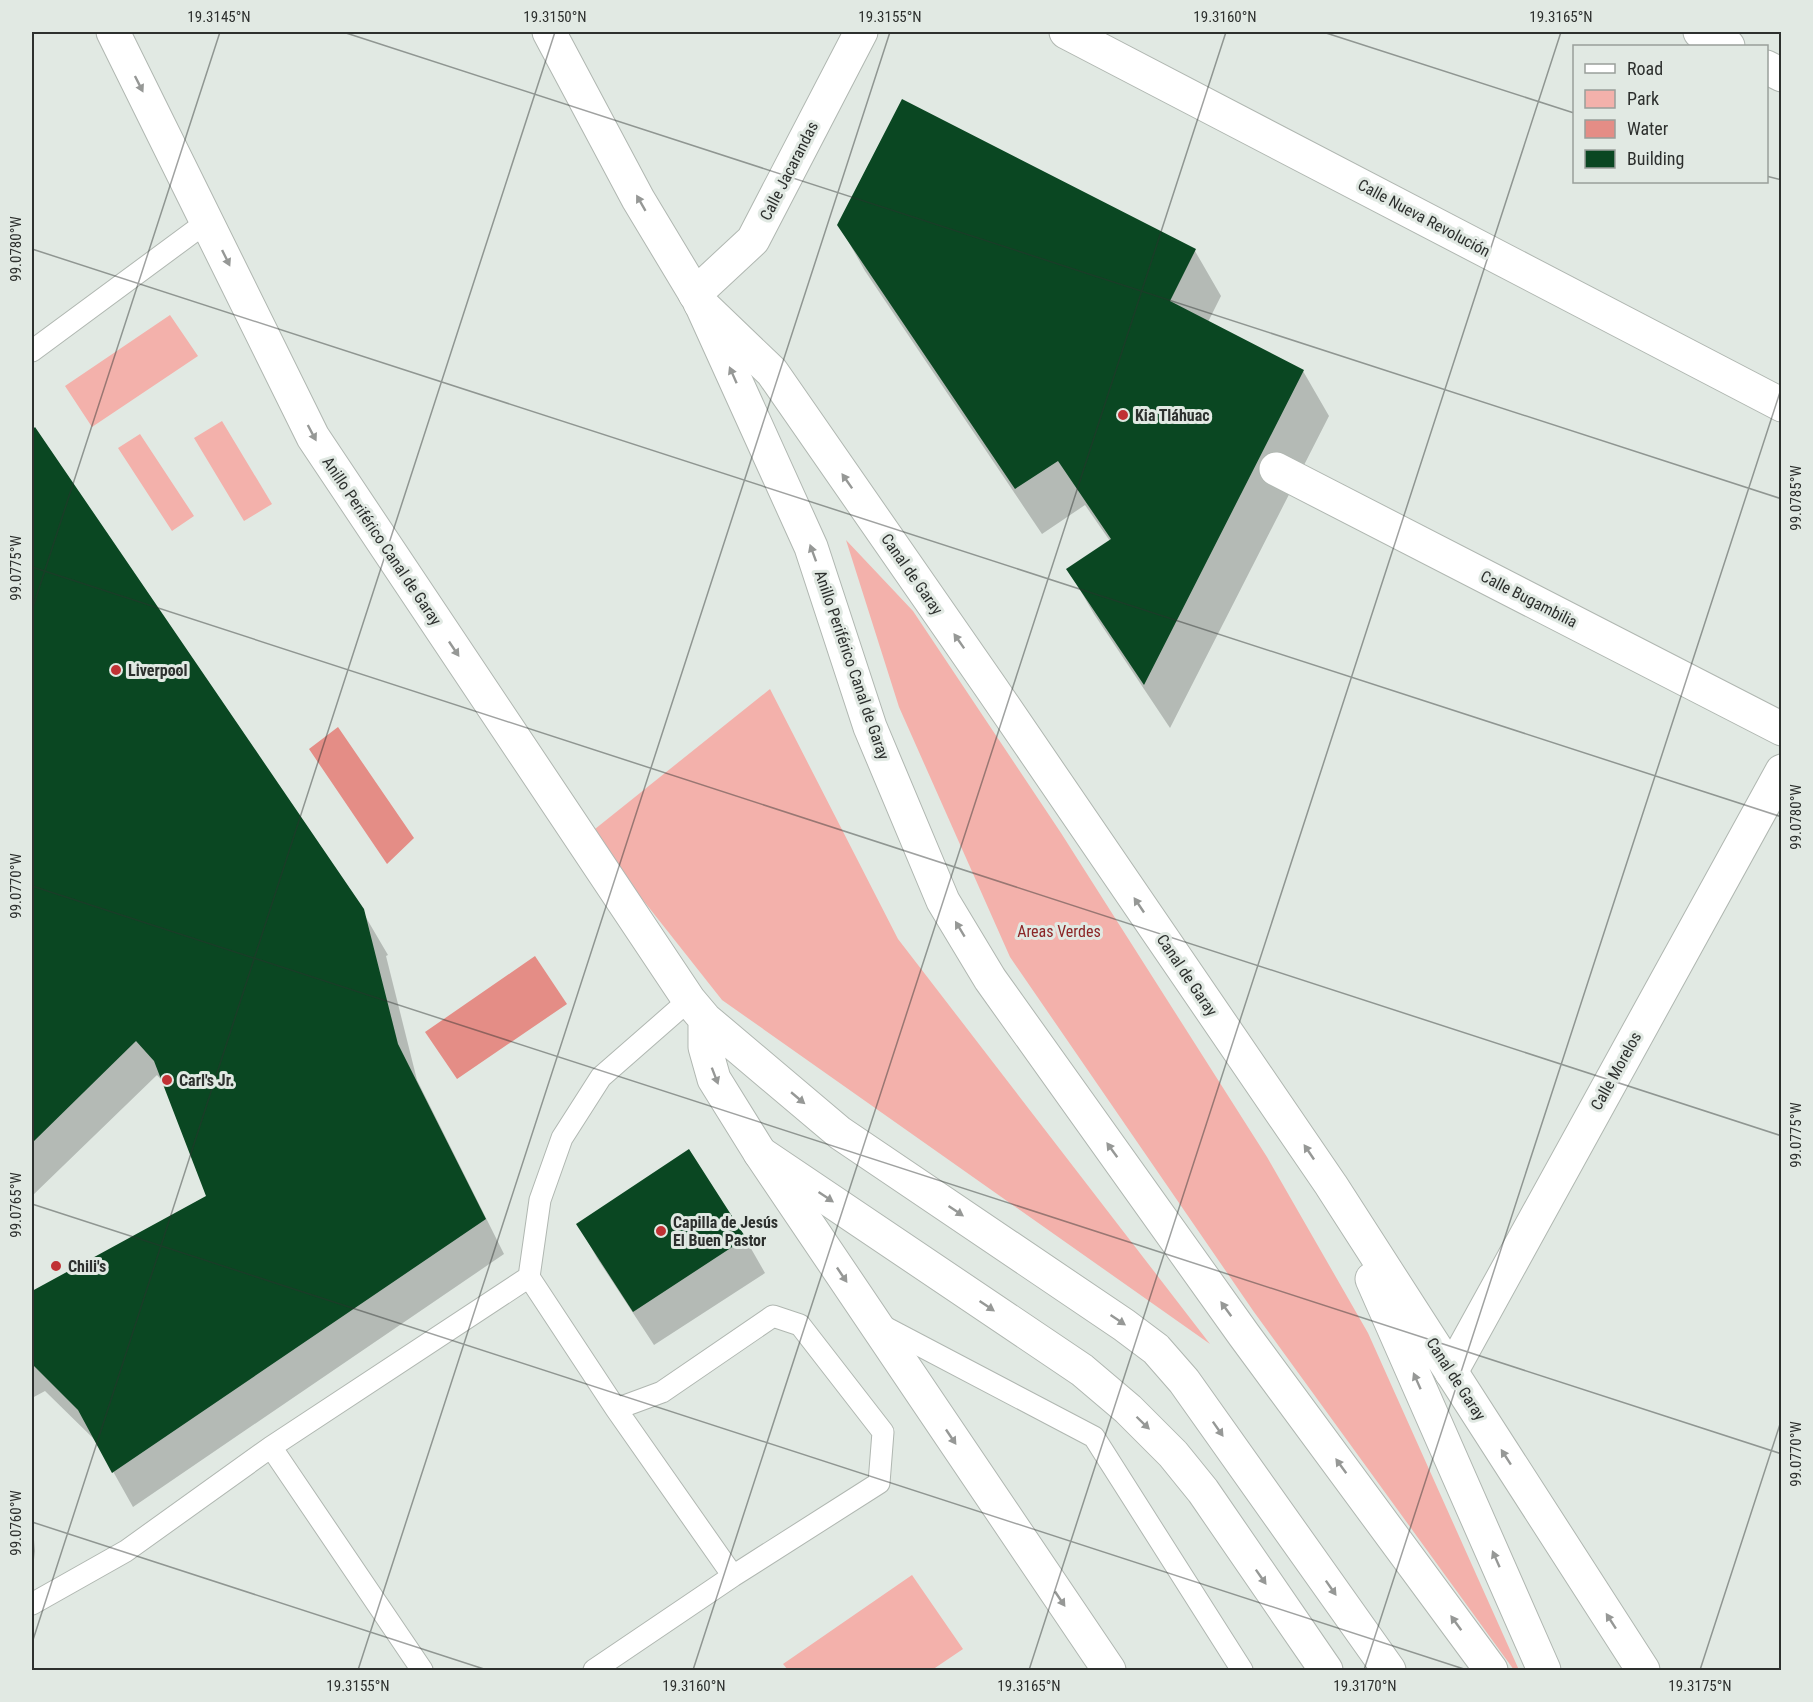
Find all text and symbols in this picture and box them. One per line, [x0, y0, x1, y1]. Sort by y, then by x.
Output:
text: 19.3145°N [187, 8, 251, 26]
text: 19.3150°N [523, 8, 587, 26]
text: 19.3155°N [858, 8, 922, 26]
text: 19.3160°N [1193, 8, 1257, 26]
text: 19.3165°N [1529, 8, 1593, 26]
legend [1573, 45, 1768, 183]
text: Road [1627, 58, 1663, 79]
one-way arrow [135, 75, 144, 92]
text: Park [1627, 88, 1659, 109]
street label: Calle Jacarandas [756, 118, 822, 224]
text: Water [1627, 118, 1669, 139]
text: Building [1627, 148, 1684, 169]
street label: Calle Nueva Revolución [1355, 175, 1493, 261]
one-way arrow [636, 194, 646, 211]
text: 99.0780°W [7, 216, 25, 282]
one-way arrow [222, 250, 231, 267]
one-way arrow [728, 366, 737, 384]
place label: Kia Tláhuac [1135, 406, 1210, 425]
marker: Kia Tláhuac [1116, 408, 1130, 422]
one-way arrow [307, 425, 317, 442]
street label: Anillo Periférico Canal de Garay [318, 453, 446, 629]
text: 99.0785°W [1787, 465, 1805, 531]
one-way arrow [841, 474, 853, 490]
street label: Canal de Garay [877, 530, 947, 618]
text: 99.0775°W [7, 535, 25, 601]
one-way arrow [807, 544, 817, 562]
street label: Calle Bugambilia [1478, 566, 1580, 632]
street label: Anillo Periférico Canal de Garay [811, 568, 893, 762]
one-way arrow [953, 634, 965, 650]
one-way arrow [448, 640, 460, 656]
place label: Liverpool [128, 661, 188, 680]
marker: Liverpool [109, 663, 123, 677]
text: 99.0780°W [1787, 784, 1805, 850]
text: 99.0770°W [7, 853, 25, 919]
one-way arrow [1133, 897, 1145, 913]
one-way arrow [955, 921, 966, 937]
park label: Areas Verdes [1017, 922, 1101, 941]
street label: Canal de Garay [1153, 931, 1221, 1020]
street label: Calle Morelos [1587, 1029, 1645, 1113]
one-way arrow [710, 1067, 720, 1085]
place label: Carl's Jr. [179, 1071, 234, 1090]
marker: Carl's Jr. [160, 1073, 174, 1087]
one-way arrow [790, 1091, 806, 1104]
text: 99.0775°W [1787, 1102, 1805, 1168]
one-way arrow [1106, 1143, 1118, 1159]
one-way arrow [1303, 1144, 1314, 1161]
text: 99.0765°W [7, 1172, 25, 1238]
one-way arrow [817, 1191, 833, 1203]
one-way arrow [948, 1205, 964, 1216]
place label: Capilla de Jesús El Buen Pastor [673, 1213, 778, 1250]
marker: Capilla de Jesús El Buen Pastor [654, 1224, 668, 1238]
place label: Chili's [68, 1257, 106, 1276]
marker: Chili's [49, 1259, 63, 1273]
one-way arrow [836, 1267, 848, 1283]
one-way arrow [979, 1300, 995, 1312]
one-way arrow [1220, 1301, 1232, 1316]
one-way arrow [1109, 1315, 1126, 1326]
street label: Canal de Garay [1422, 1334, 1490, 1424]
one-way arrow [1412, 1371, 1422, 1389]
one-way arrow [1135, 1416, 1150, 1430]
one-way arrow [1212, 1421, 1223, 1437]
text: 99.0770°W [1787, 1421, 1805, 1487]
one-way arrow [945, 1429, 956, 1445]
one-way arrow [1500, 1449, 1511, 1465]
one-way arrow [1335, 1459, 1347, 1474]
text: 99.0760°W [7, 1490, 25, 1556]
one-way arrow [1491, 1551, 1500, 1568]
one-way arrow [1255, 1569, 1267, 1585]
one-way arrow [1325, 1580, 1337, 1596]
one-way arrow [1054, 1590, 1066, 1606]
one-way arrow [1606, 1613, 1617, 1629]
one-way arrow [1450, 1616, 1462, 1632]
text: 19.3155°N [326, 1677, 390, 1695]
text: 19.3160°N [662, 1677, 726, 1695]
text: 19.3165°N [997, 1677, 1061, 1695]
text: 19.3170°N [1333, 1677, 1397, 1695]
text: 19.3175°N [1668, 1677, 1732, 1695]

